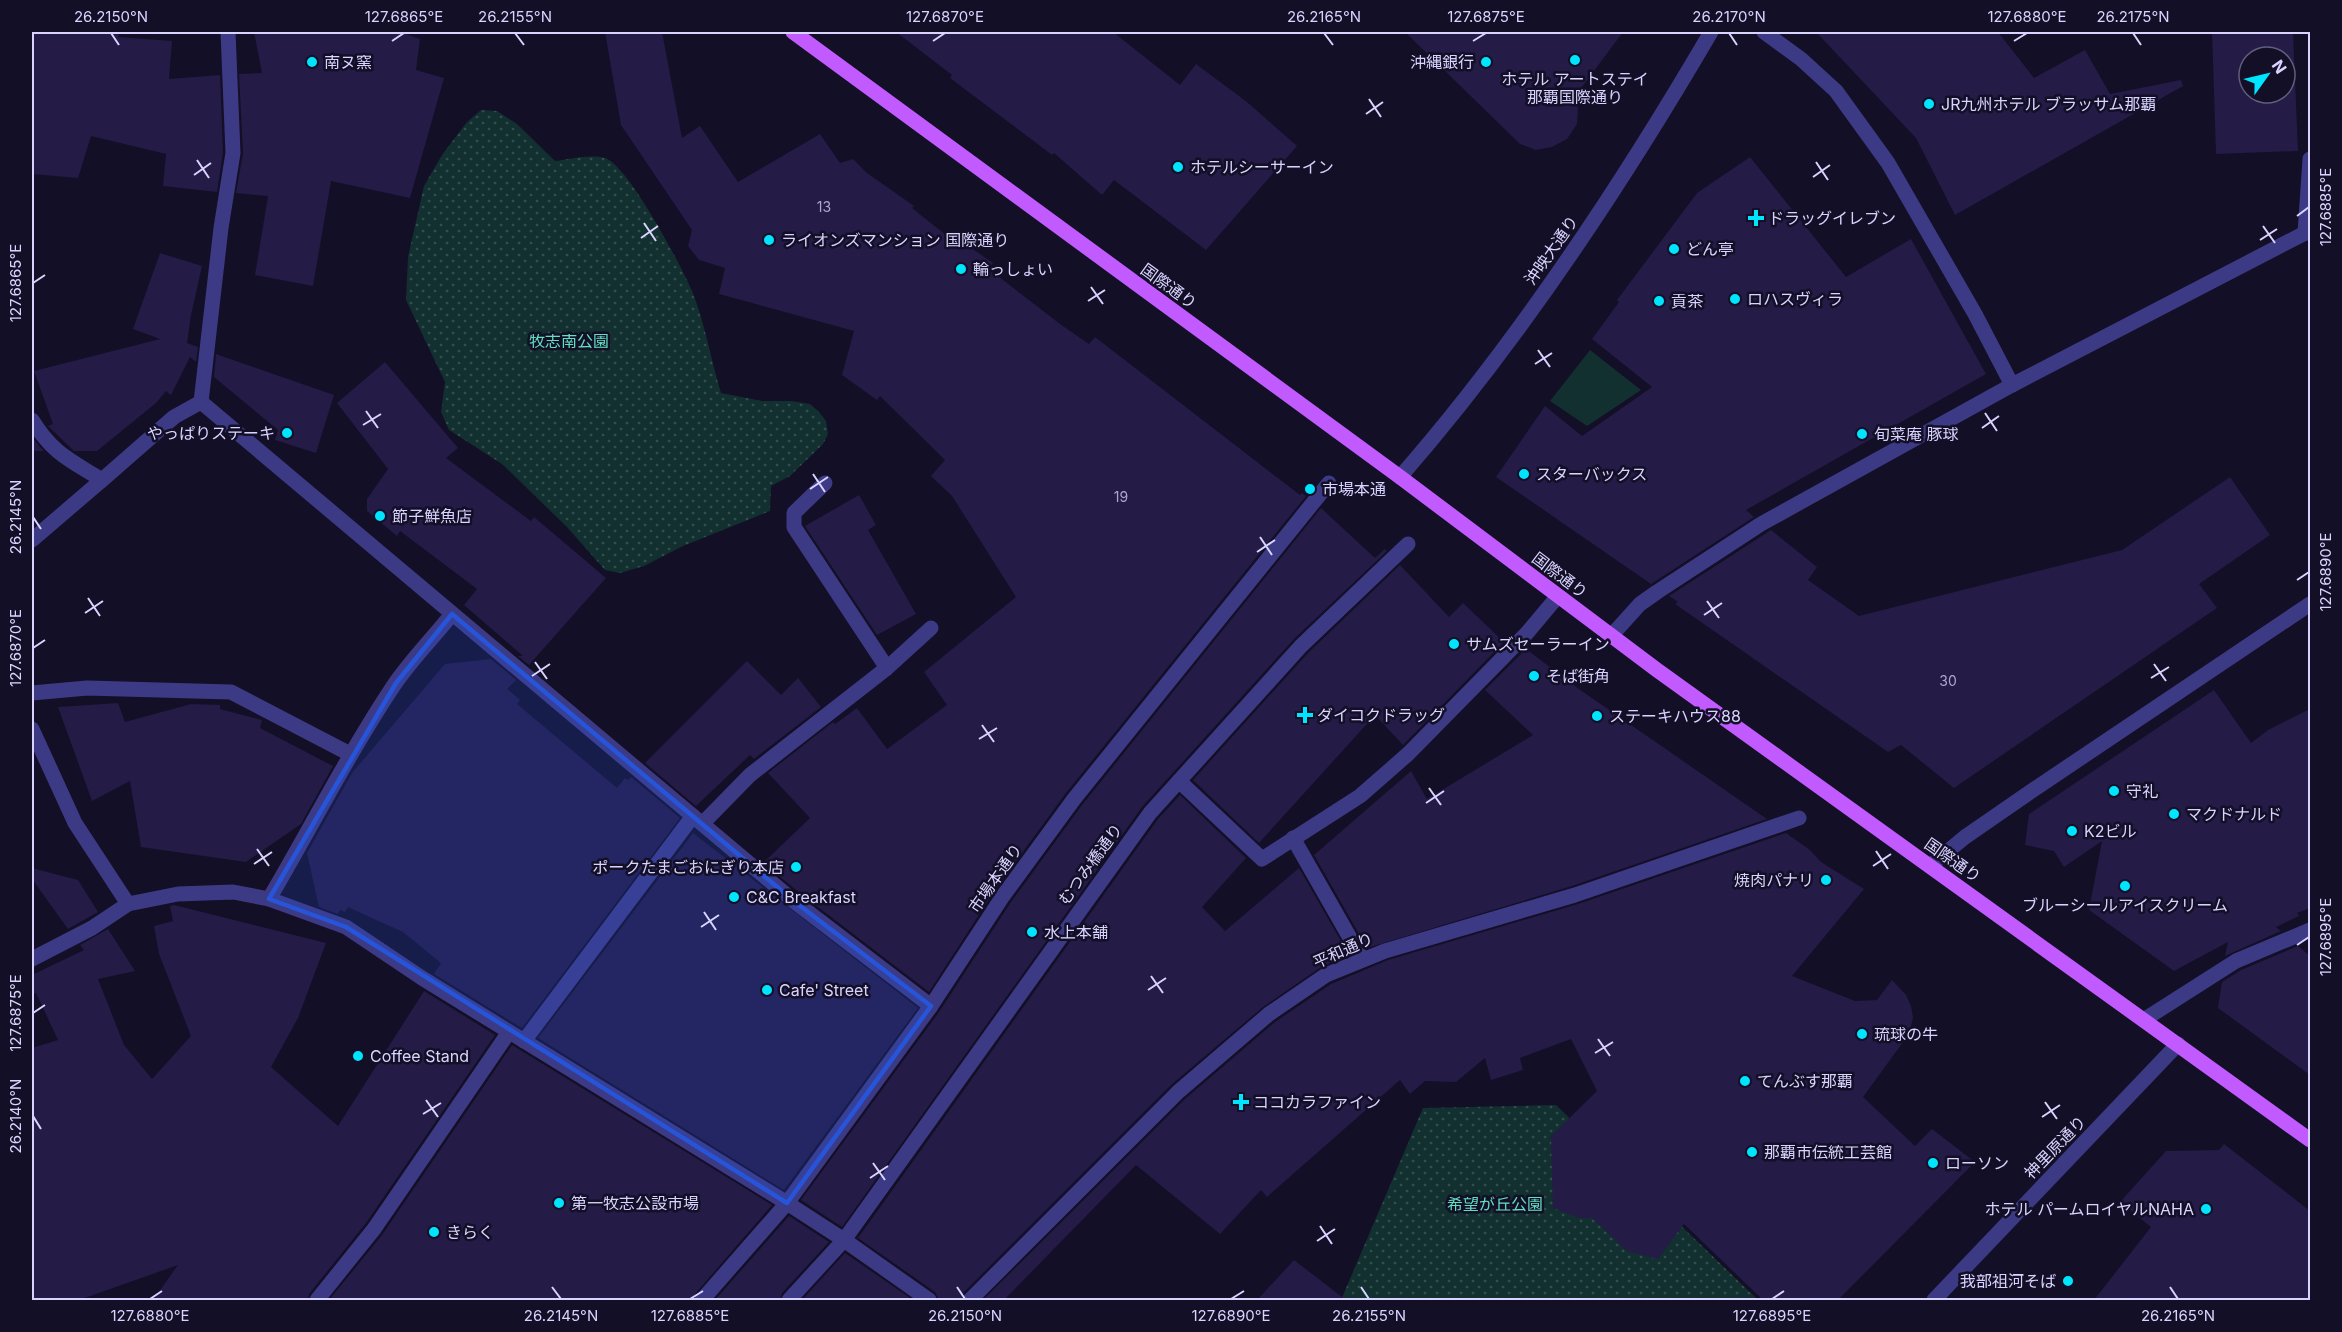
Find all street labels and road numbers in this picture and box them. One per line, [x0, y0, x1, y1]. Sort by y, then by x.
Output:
street label: 沖映大通り [1520, 211, 1582, 289]
street label: 国際通り [1137, 259, 1201, 313]
street label: 国際通り [1528, 548, 1592, 602]
street label: むつみ橋通り [1054, 819, 1126, 909]
street label: 国際通り [1921, 833, 1985, 887]
street label: 市場本通り [964, 839, 1026, 917]
street label: 平和通り [1310, 928, 1376, 972]
street label: 神里原通り [2020, 1111, 2090, 1183]

